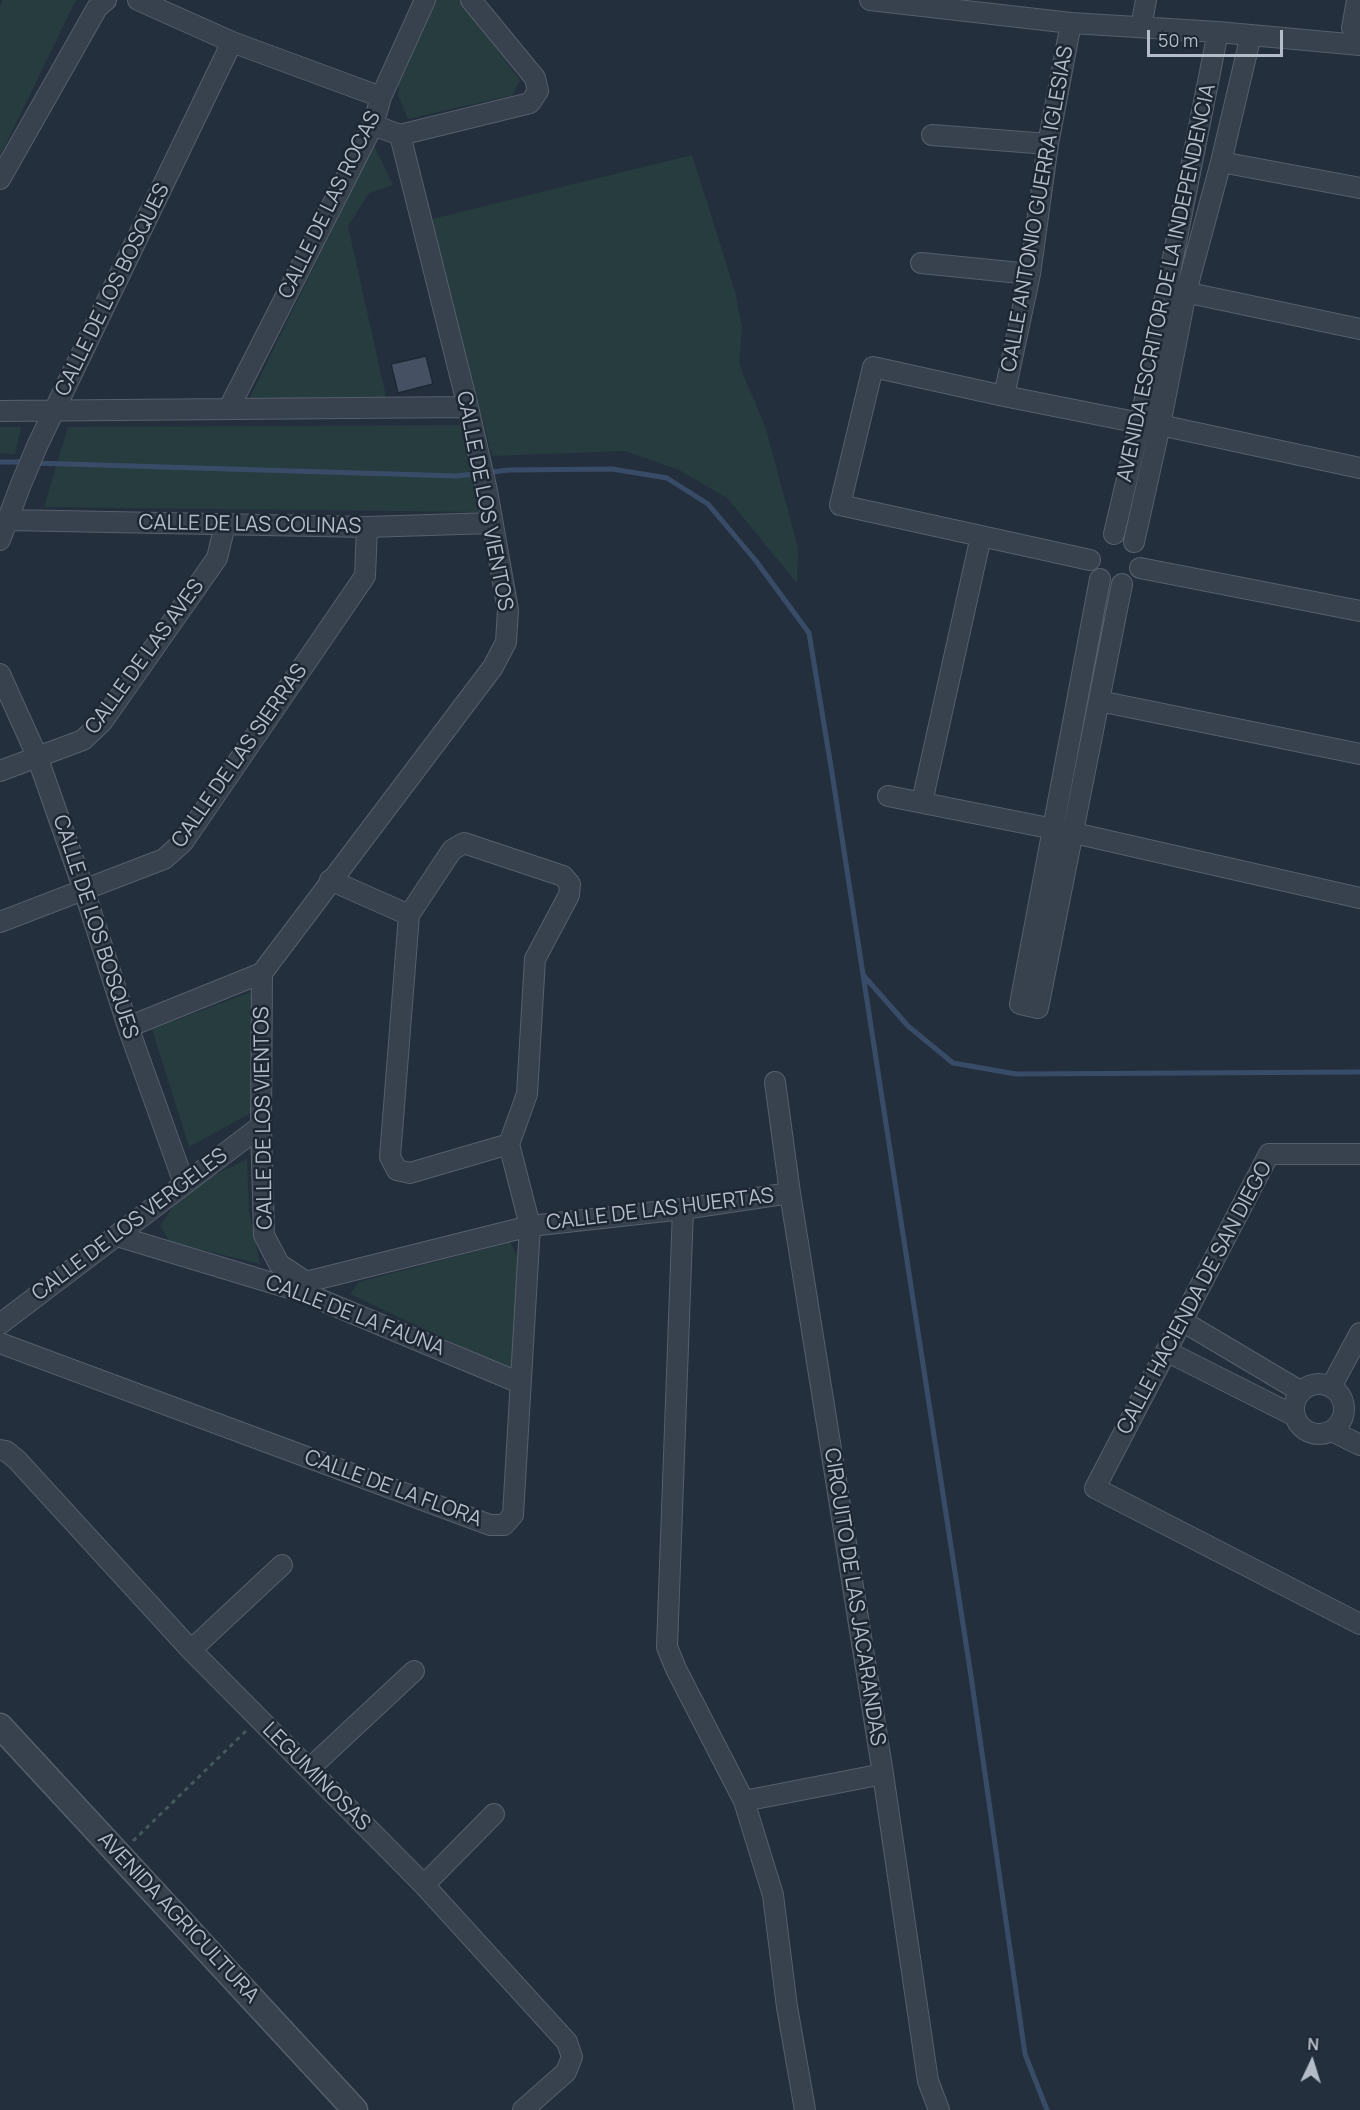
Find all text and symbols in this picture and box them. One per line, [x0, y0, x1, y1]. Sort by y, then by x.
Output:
scale bar [1150, 18, 1286, 56]
text: 50 m [1158, 28, 1198, 52]
street label: CALLE ANTONIO GUERRA IGLESIAS [997, 44, 1079, 374]
street label: AVENIDA ESCRITOR DE LA INDEPENDENCIA [1112, 82, 1222, 484]
street label: CALLE DE LAS ROCAS [274, 107, 386, 303]
street label: CALLE DE LOS BOSQUES [50, 179, 176, 401]
street label: CALLE DE LOS VIENTOS [450, 389, 518, 613]
street label: CALLE DE LAS COLINAS [139, 510, 361, 540]
street label: CALLE DE LAS AVES [80, 575, 210, 739]
street label: CALLE DE LAS SIERRAS [167, 659, 313, 853]
street label: CALLE DE LOS BOSQUES [47, 812, 143, 1042]
street label: CALLE DE LOS VIENTOS [249, 1006, 279, 1230]
street label: CALLE DE LOS VERGELES [27, 1143, 233, 1307]
street label: CALLE HACIENDA DE SAN DIEGO [1112, 1157, 1278, 1439]
street label: CALLE DE LAS HUERTAS [545, 1184, 775, 1236]
street label: CALLE DE LA FAUNA [262, 1270, 448, 1362]
street label: CALLE DE LA FLORA [301, 1445, 485, 1533]
street label: CIRCUITO DE LAS JACARANDAS [818, 1446, 890, 1748]
street label: LEGUMINOSAS [257, 1718, 375, 1836]
street label: AVENIDA AGRICULTURA [92, 1827, 264, 2009]
north arrow [1282, 2032, 1342, 2092]
text: N [1307, 2033, 1320, 2055]

